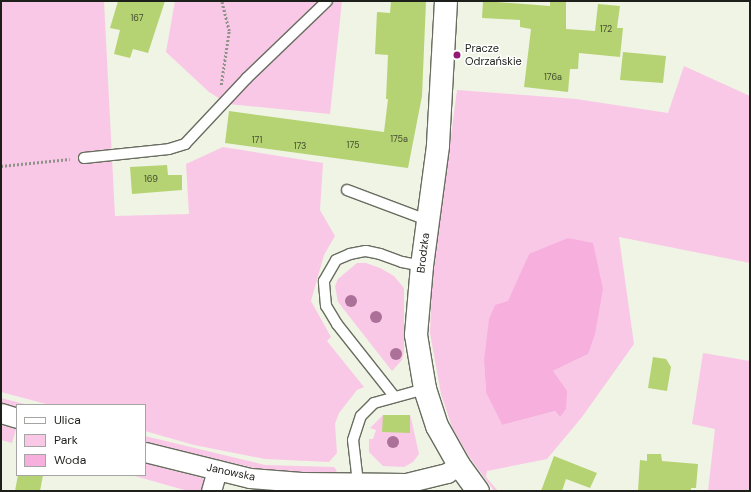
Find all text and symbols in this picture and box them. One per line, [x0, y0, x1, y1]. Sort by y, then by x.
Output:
house number: 167 [130, 13, 144, 23]
house number: 172 [600, 24, 612, 34]
place label: Pracze Odrzańskie [465, 42, 522, 68]
marker: Pracze Odrzańskie [452, 50, 462, 60]
house number: 176a [544, 72, 562, 82]
house number: 175a [390, 134, 408, 144]
house number: 171 [252, 135, 262, 145]
house number: 175 [347, 140, 359, 150]
house number: 173 [294, 141, 306, 151]
house number: 169 [144, 174, 158, 184]
street label: Brodzka [414, 232, 432, 274]
legend [16, 404, 146, 476]
text: Ulica [54, 412, 81, 428]
text: Park [54, 432, 78, 448]
text: Woda [54, 452, 86, 468]
street label: Janowska [205, 460, 257, 484]

